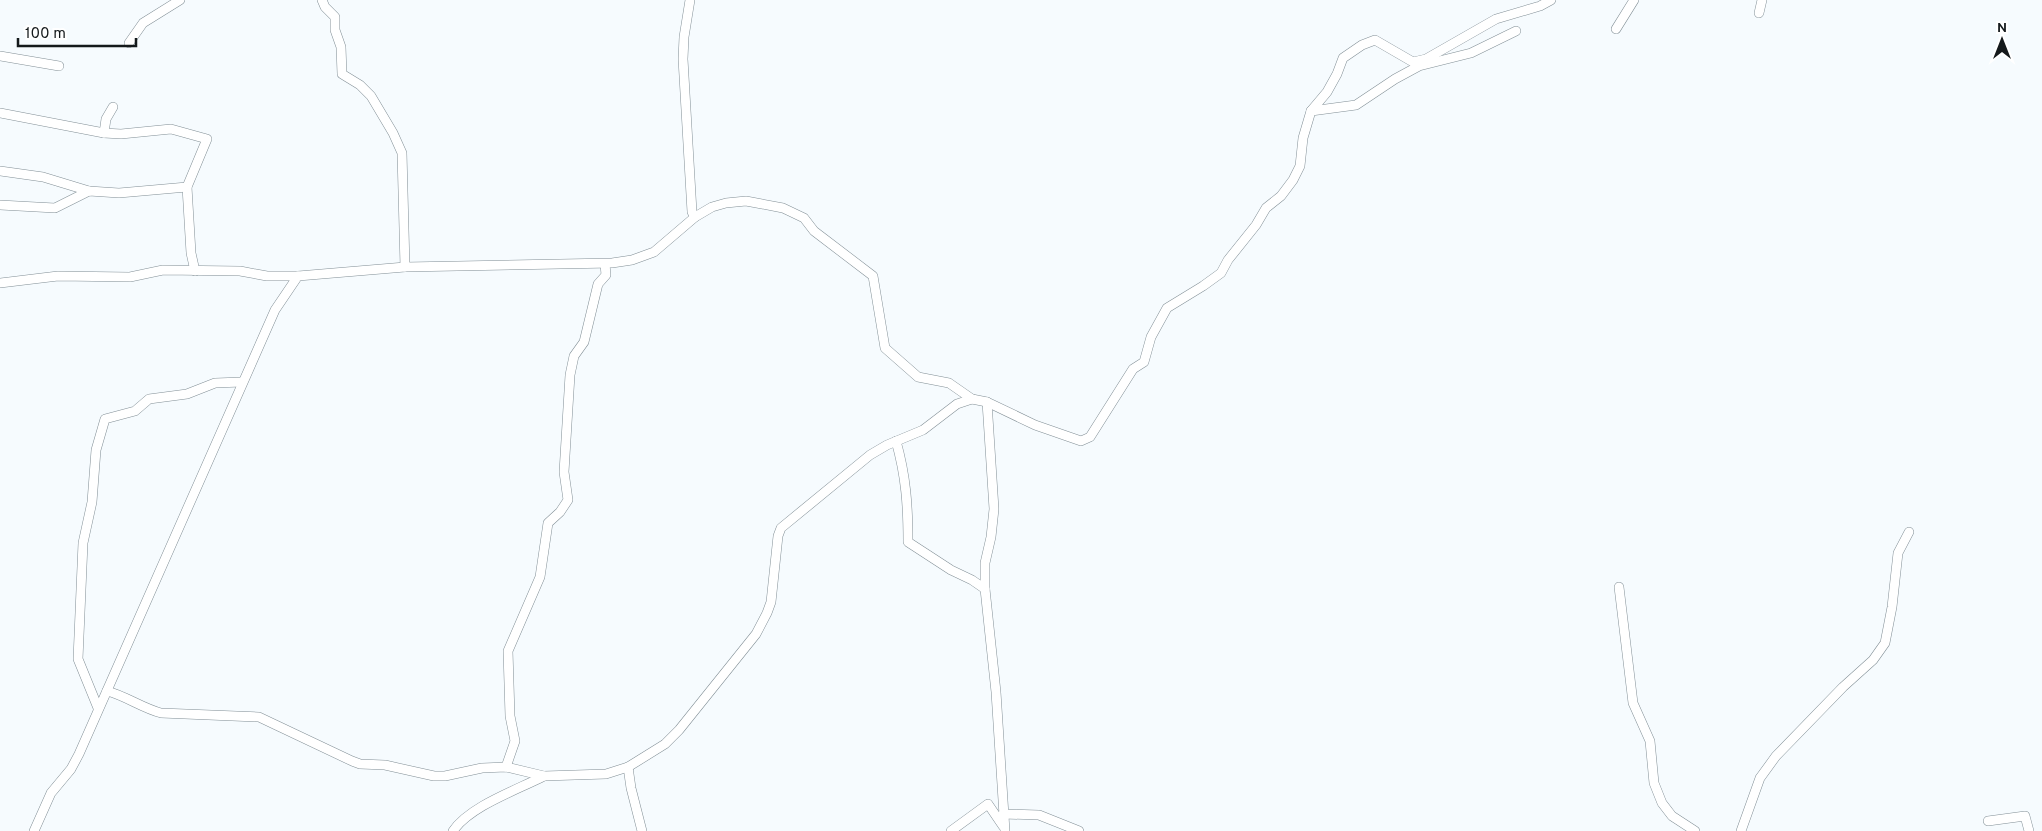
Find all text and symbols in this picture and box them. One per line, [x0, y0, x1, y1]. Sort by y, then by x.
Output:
scale bar [18, 15, 135, 47]
north arrow [1977, 15, 2027, 65]
text: N [1997, 20, 2007, 37]
text: 100 m [25, 25, 66, 44]

